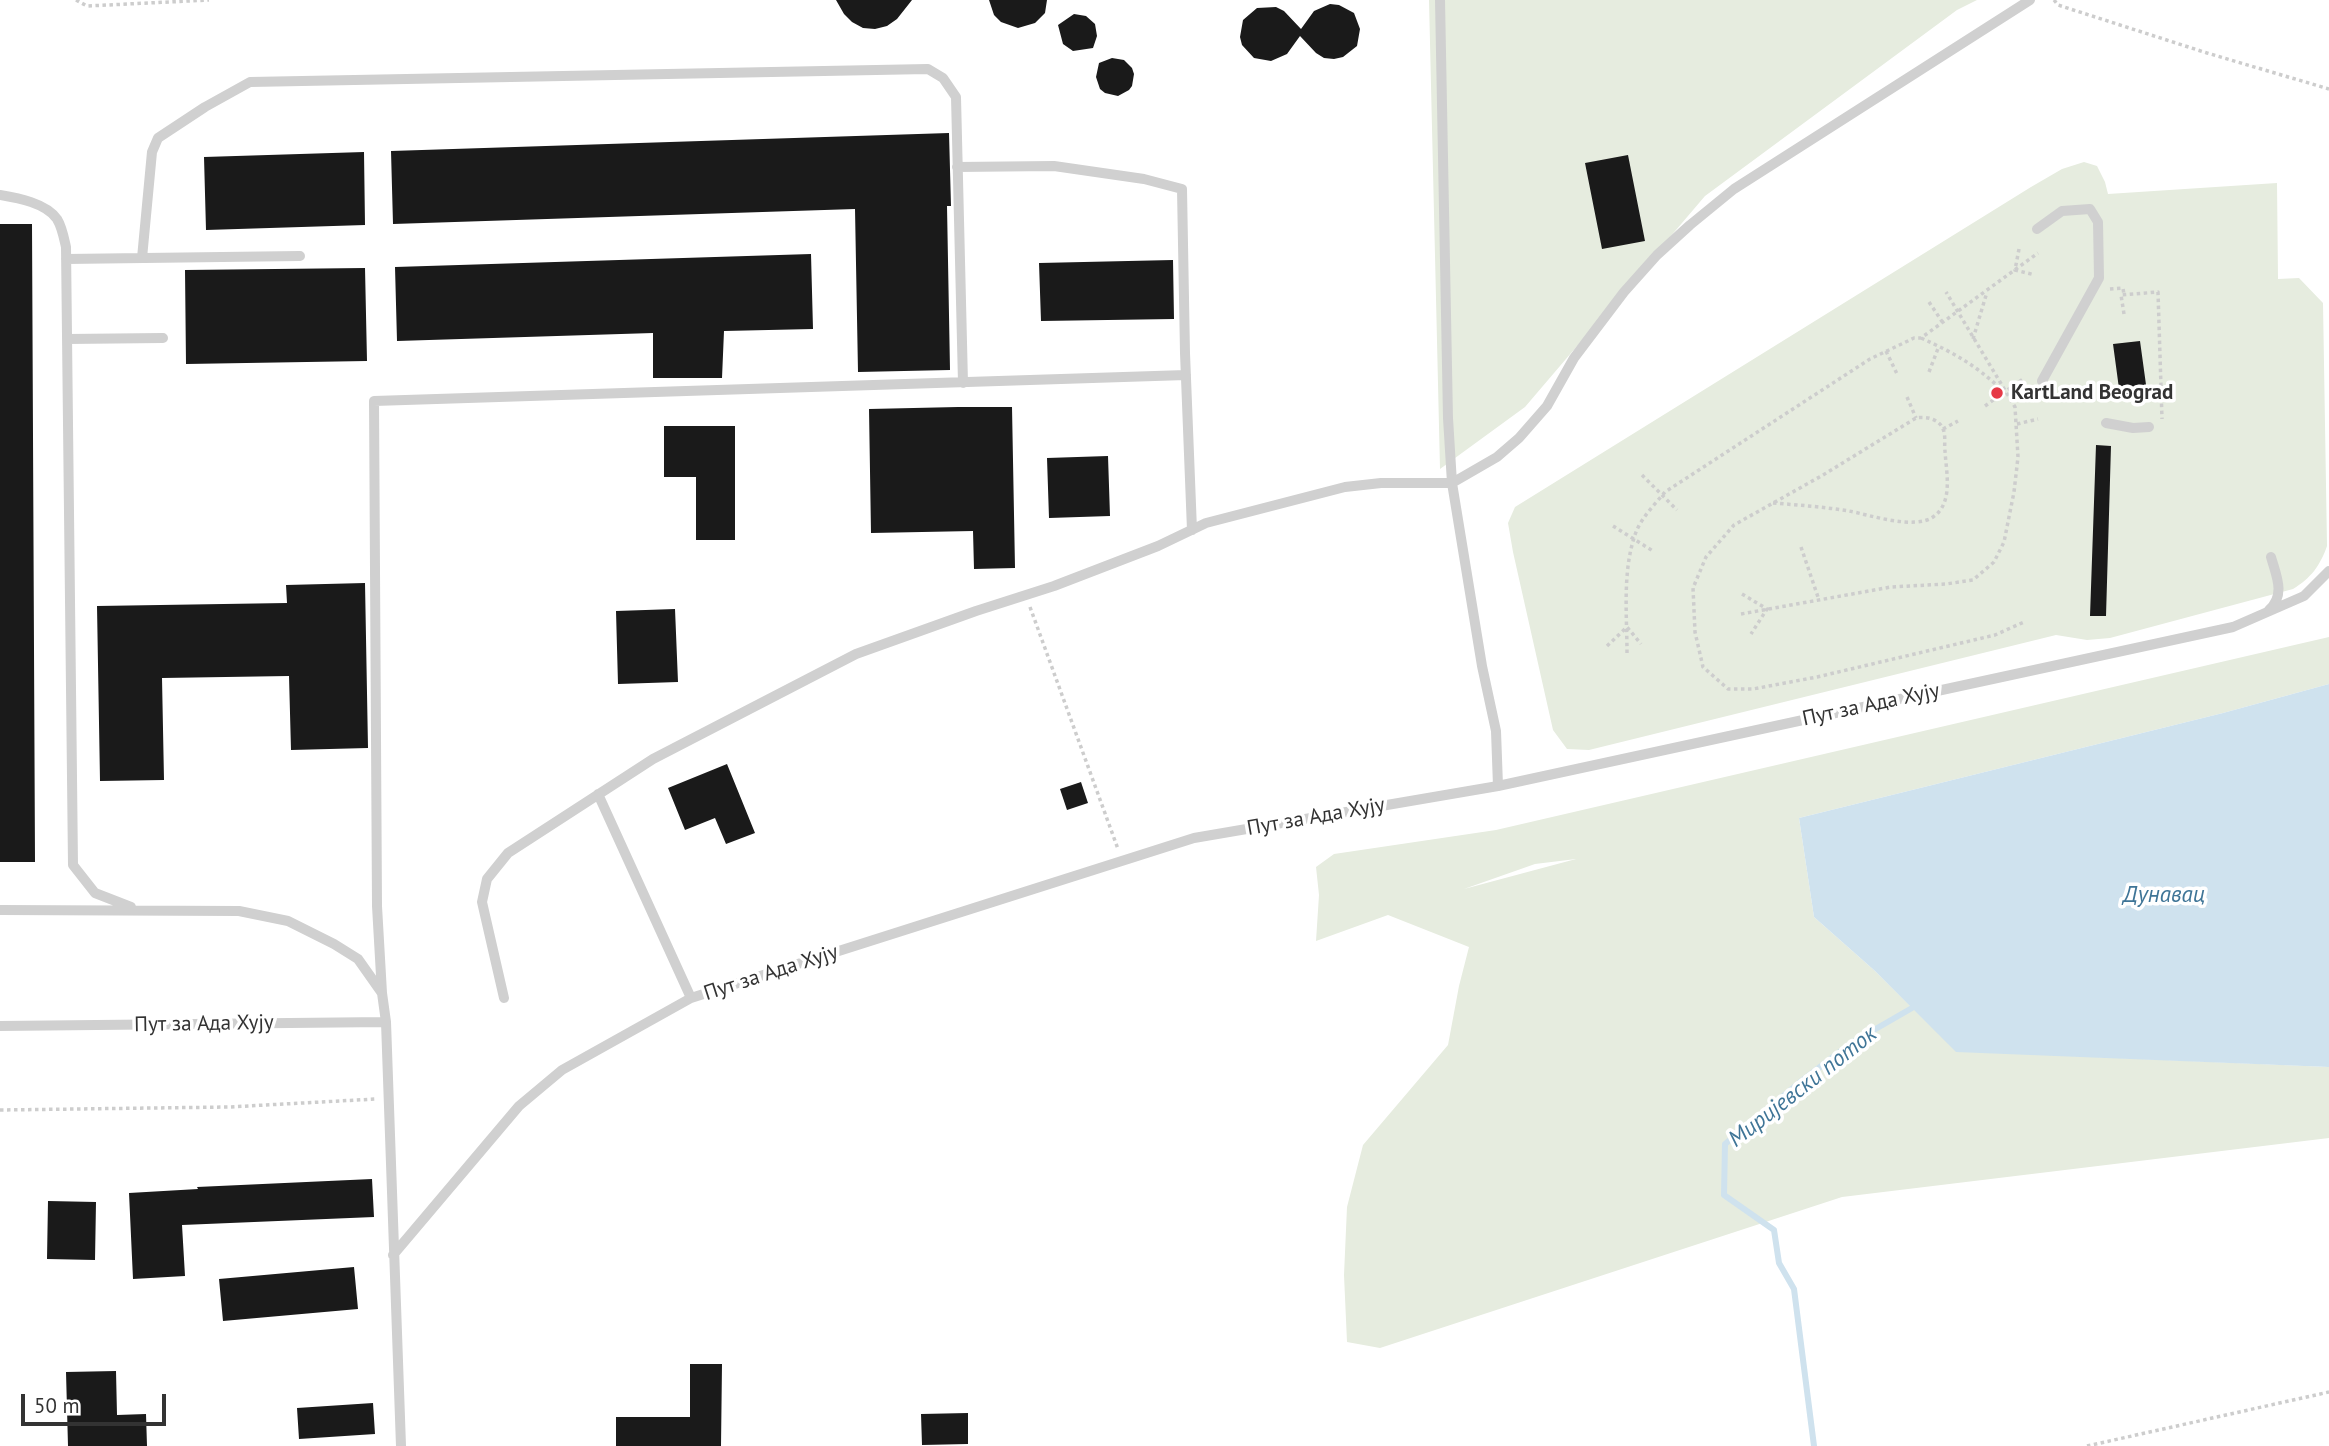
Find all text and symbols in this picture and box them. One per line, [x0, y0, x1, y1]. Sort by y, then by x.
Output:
place label: KartLand Beograd [2011, 380, 2173, 406]
marker: KartLand Beograd [1989, 385, 2005, 401]
street label: Пут за Ада Хују [1800, 678, 1942, 732]
street label: Пут за Ада Хују [1245, 792, 1387, 842]
water label: Дунавац [2123, 881, 2205, 909]
street label: Пут за Ада Хују [701, 939, 841, 1007]
street label: Пут за Ада Хују [134, 1010, 274, 1038]
water label: Миријевски поток [1723, 1020, 1883, 1154]
scale bar [24, 1380, 170, 1424]
text: 50 m [34, 1392, 80, 1419]

